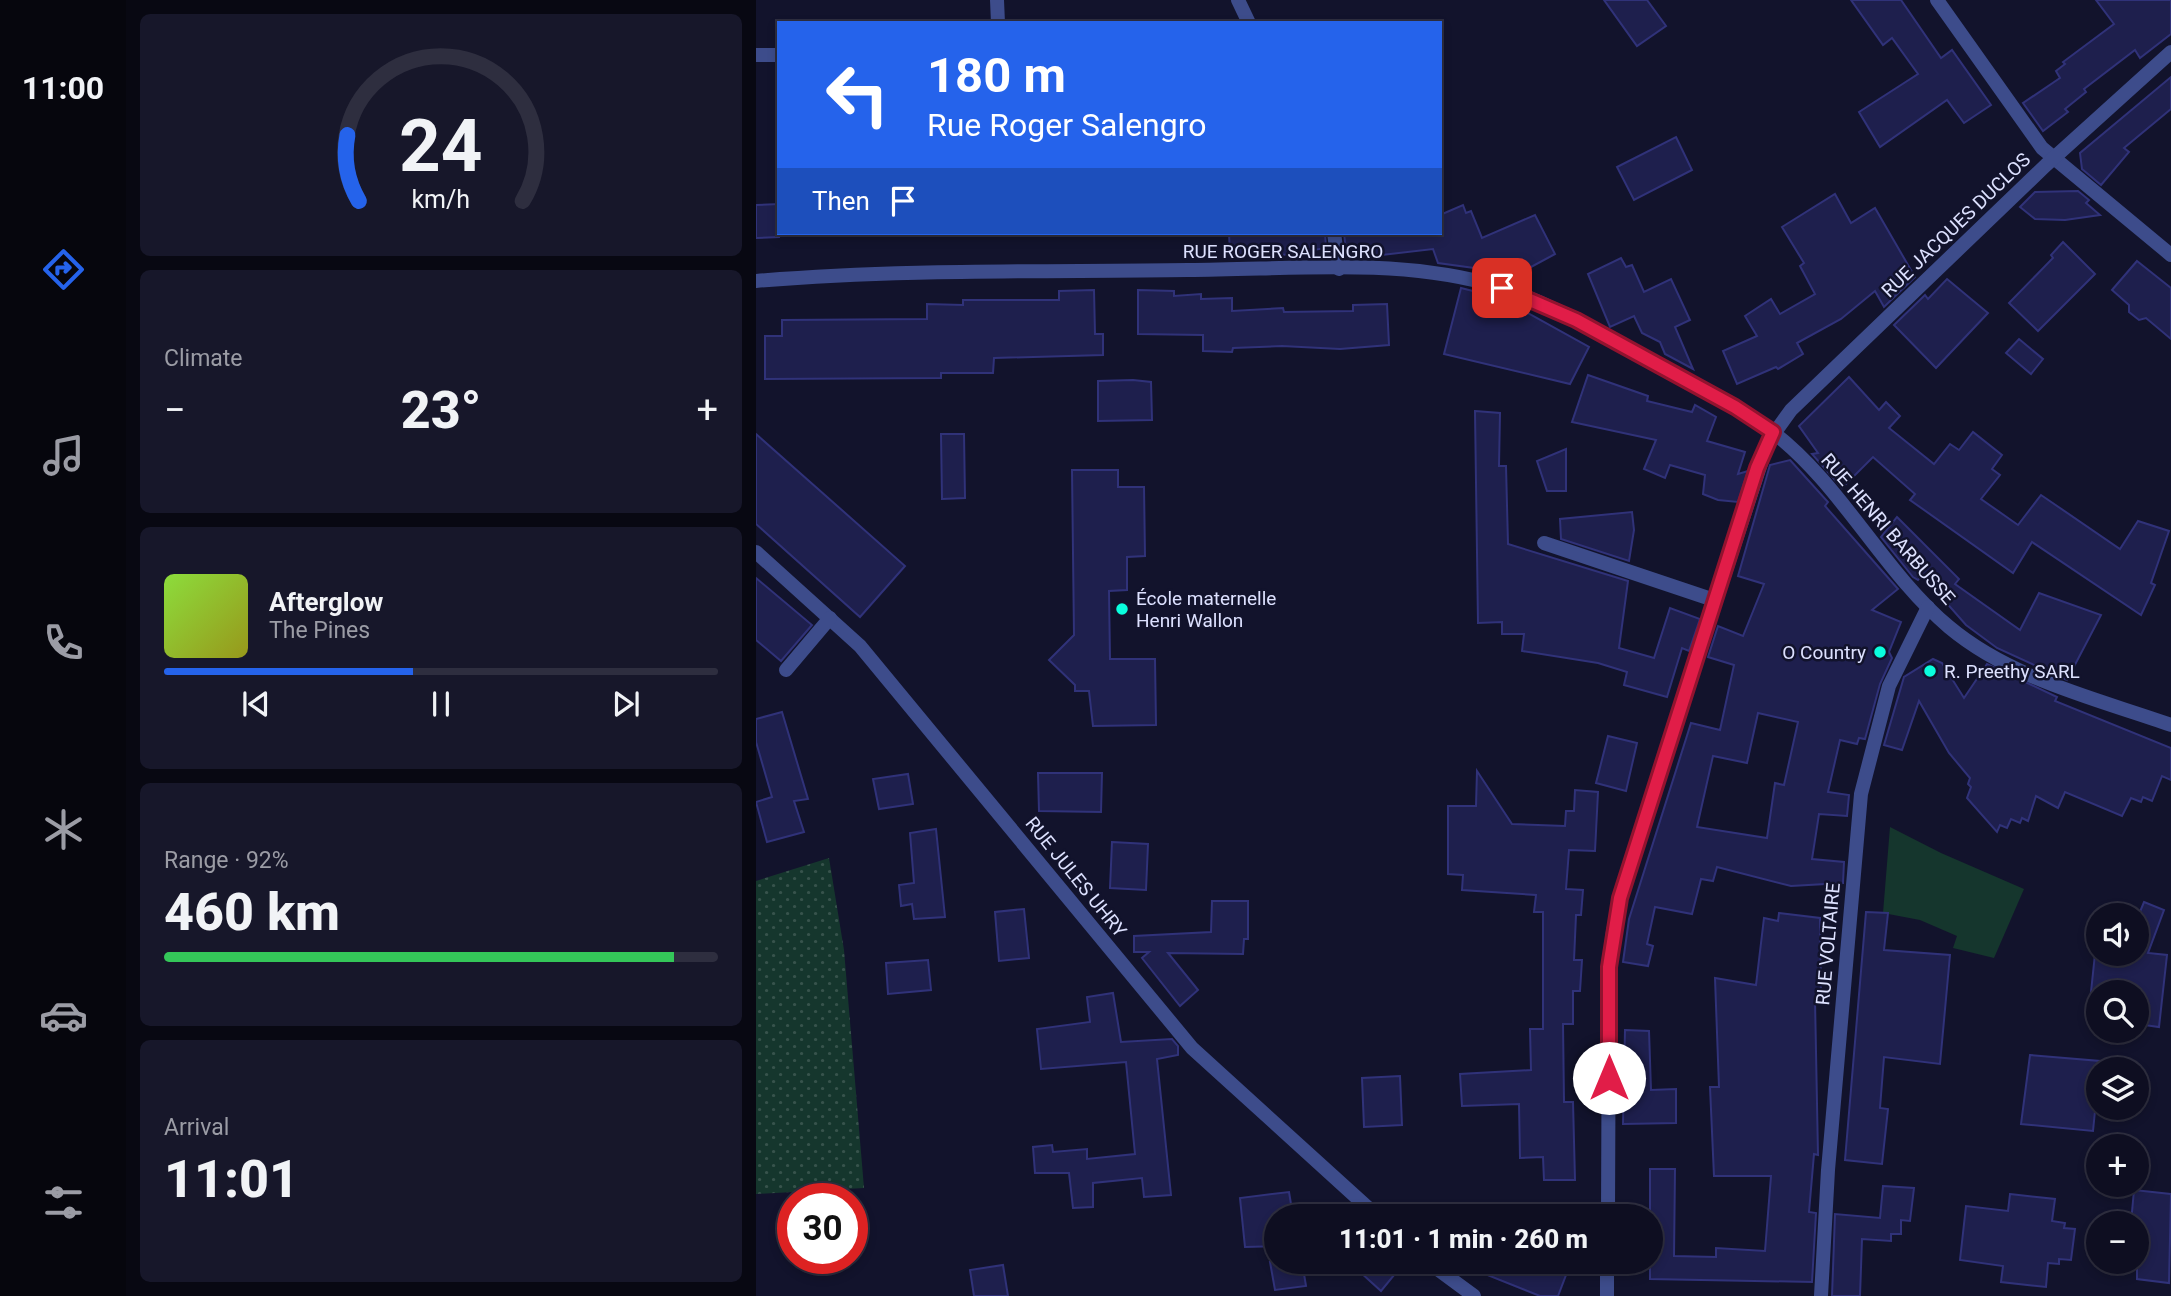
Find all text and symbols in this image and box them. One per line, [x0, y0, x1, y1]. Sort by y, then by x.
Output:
text: 180 m [927, 47, 1066, 104]
icon: left [812, 49, 903, 140]
text: 11:00 [22, 69, 104, 107]
text: 24 [399, 104, 483, 190]
text: Rue Roger Salengro [927, 106, 1207, 144]
street label: RUE JACQUES DUCLOS [1877, 148, 2035, 302]
icon: arrive [884, 182, 922, 220]
text: km/h [412, 185, 470, 214]
text: Then [812, 186, 870, 216]
street label: RUE ROGER SALENGRO [1183, 240, 1383, 263]
icon: directions [39, 245, 88, 294]
pin [1472, 258, 1532, 318]
icon: arrive [1483, 269, 1521, 307]
text: Climate [164, 345, 243, 372]
text: 23° [401, 380, 481, 441]
text: − [164, 388, 186, 432]
text: + [696, 388, 718, 432]
icon: music [39, 431, 88, 480]
street label: RUE HENRI BARBUSSE [1816, 449, 1960, 609]
text: Afterglow [269, 587, 383, 617]
place label: École maternelle Henri Wallon [1136, 587, 1276, 632]
marker: École maternelle Henri Wallon [1114, 601, 1130, 617]
text: The Pines [269, 617, 370, 644]
icon: phone [39, 618, 88, 667]
place label: O Country [1782, 641, 1866, 664]
marker: O Country [1872, 644, 1888, 660]
place label: R. Preethy SARL [1944, 660, 2080, 683]
marker: R. Preethy SARL [1922, 663, 1938, 679]
icon: previous [237, 685, 275, 723]
icon: pause [422, 685, 460, 723]
icon: next [607, 685, 645, 723]
icon: climate [39, 805, 88, 854]
street label: RUE JULES UHRY [1021, 812, 1132, 942]
text: Range · 92% [164, 847, 289, 874]
text: 460 km [164, 882, 340, 943]
street label: RUE VOLTAIRE [1811, 882, 1845, 1006]
map controls [2086, 903, 2149, 1274]
button: sound [2086, 903, 2149, 966]
button: search [2086, 980, 2149, 1043]
icon: car [39, 991, 88, 1040]
position arrow [1572, 1041, 1646, 1115]
button: layers [2086, 1057, 2149, 1120]
text: Arrival [164, 1114, 229, 1141]
button: + [2086, 1134, 2149, 1197]
text: 11:01 [164, 1149, 299, 1210]
icon: filters [39, 1178, 88, 1227]
speed limit sign: 30 [777, 1183, 868, 1274]
button: − [2086, 1211, 2149, 1274]
text: 11:01 · 1 min · 260 m [1339, 1224, 1588, 1254]

